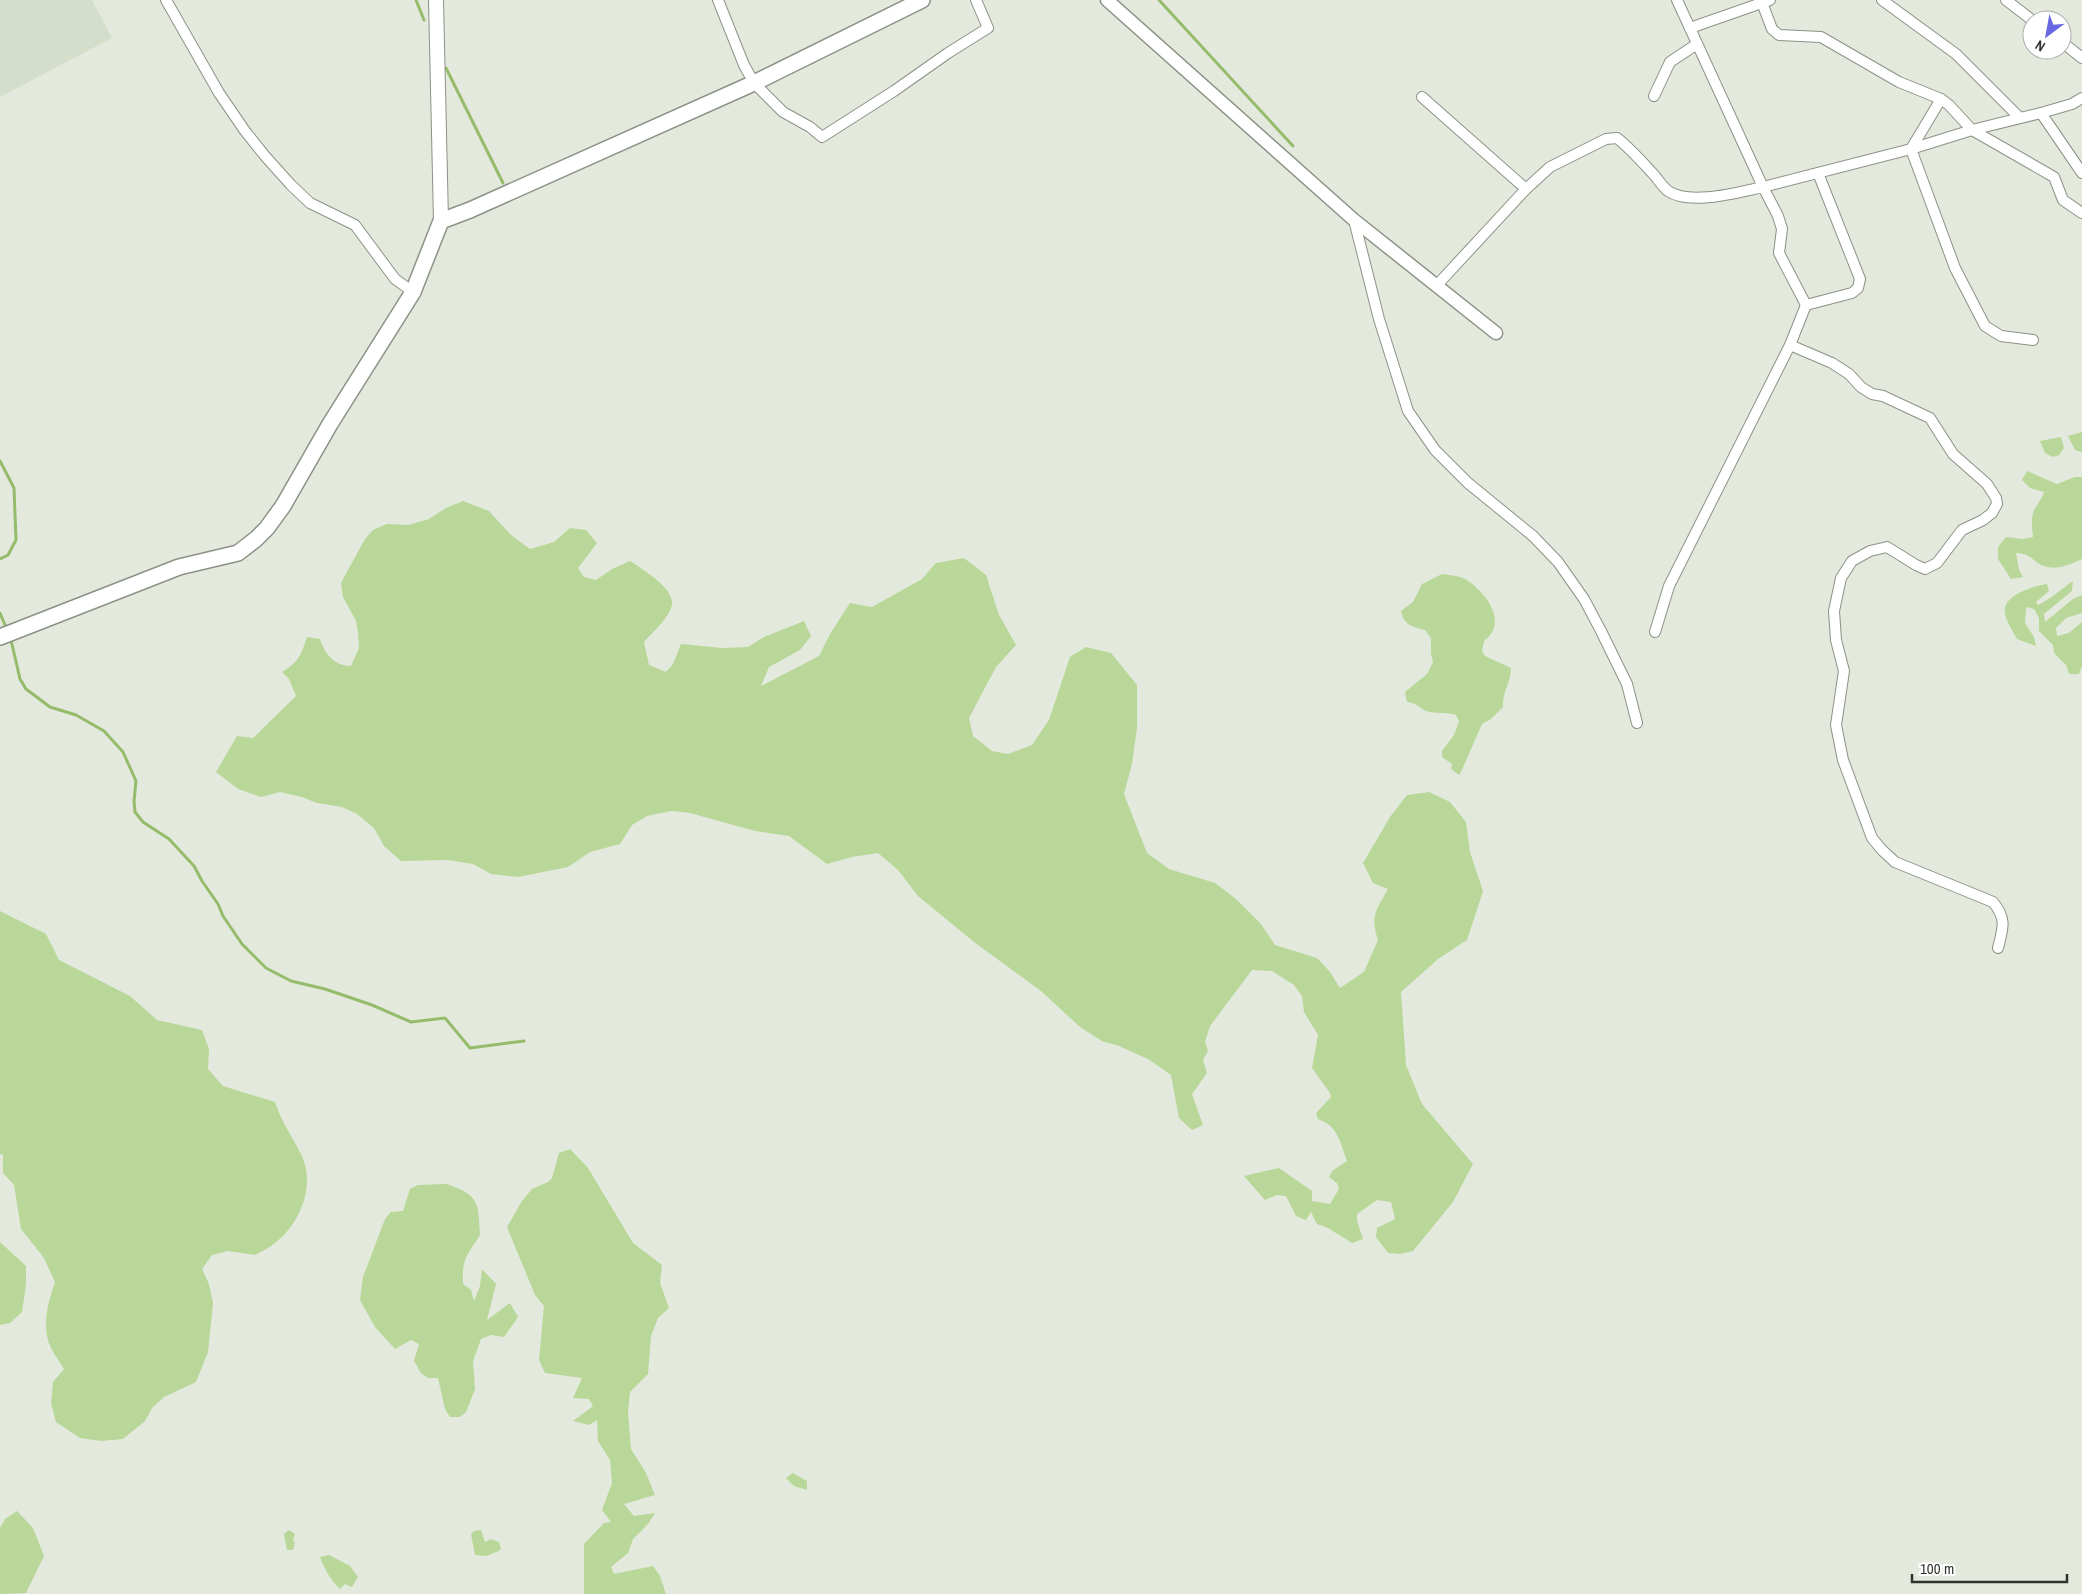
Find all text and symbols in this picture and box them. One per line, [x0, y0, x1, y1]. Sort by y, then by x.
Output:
north arrow [2022, 10, 2072, 60]
text: N [2032, 36, 2048, 56]
scale bar [1912, 1552, 2067, 1584]
text: 100 m [1920, 1558, 1954, 1579]

